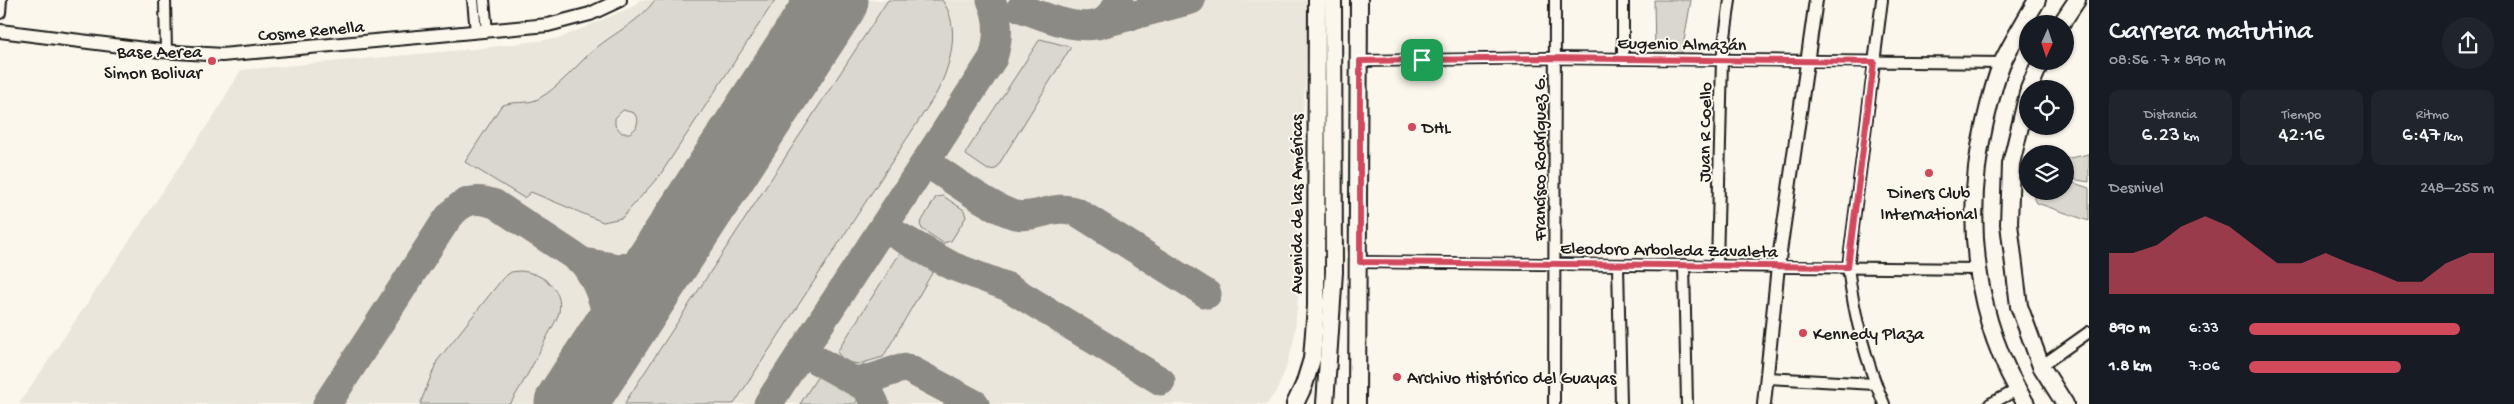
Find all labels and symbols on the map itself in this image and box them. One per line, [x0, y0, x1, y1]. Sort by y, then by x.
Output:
north arrow [2019, 15, 2074, 70]
street label: Cosme Renella [257, 17, 366, 48]
street label: Eugenio Almazán [1617, 34, 1747, 57]
pin [1401, 39, 1443, 81]
place label: Base Aerea Simon Bolivar [104, 43, 204, 85]
marker: Base Aerea Simon Bolivar [206, 55, 218, 67]
street label: Francísco Rodríguez G. [1531, 73, 1552, 242]
street label: Juan R Coello [1695, 82, 1718, 182]
street label: Avenida de las Américas [1288, 113, 1309, 294]
place label: DHL [1421, 119, 1452, 140]
marker: DHL [1406, 121, 1418, 133]
marker: Diners Club International [1923, 167, 1935, 179]
place label: Diners Club International [1880, 184, 1978, 226]
street label: Eleodoro Arboleda Zavaleta [1560, 239, 1779, 264]
place label: Kennedy Plaza [1813, 325, 1925, 346]
marker: Kennedy Plaza [1797, 327, 1809, 339]
place label: Archivo Histórico del Guayas [1407, 369, 1617, 390]
marker: Archivo Histórico del Guayas [1391, 371, 1403, 383]

